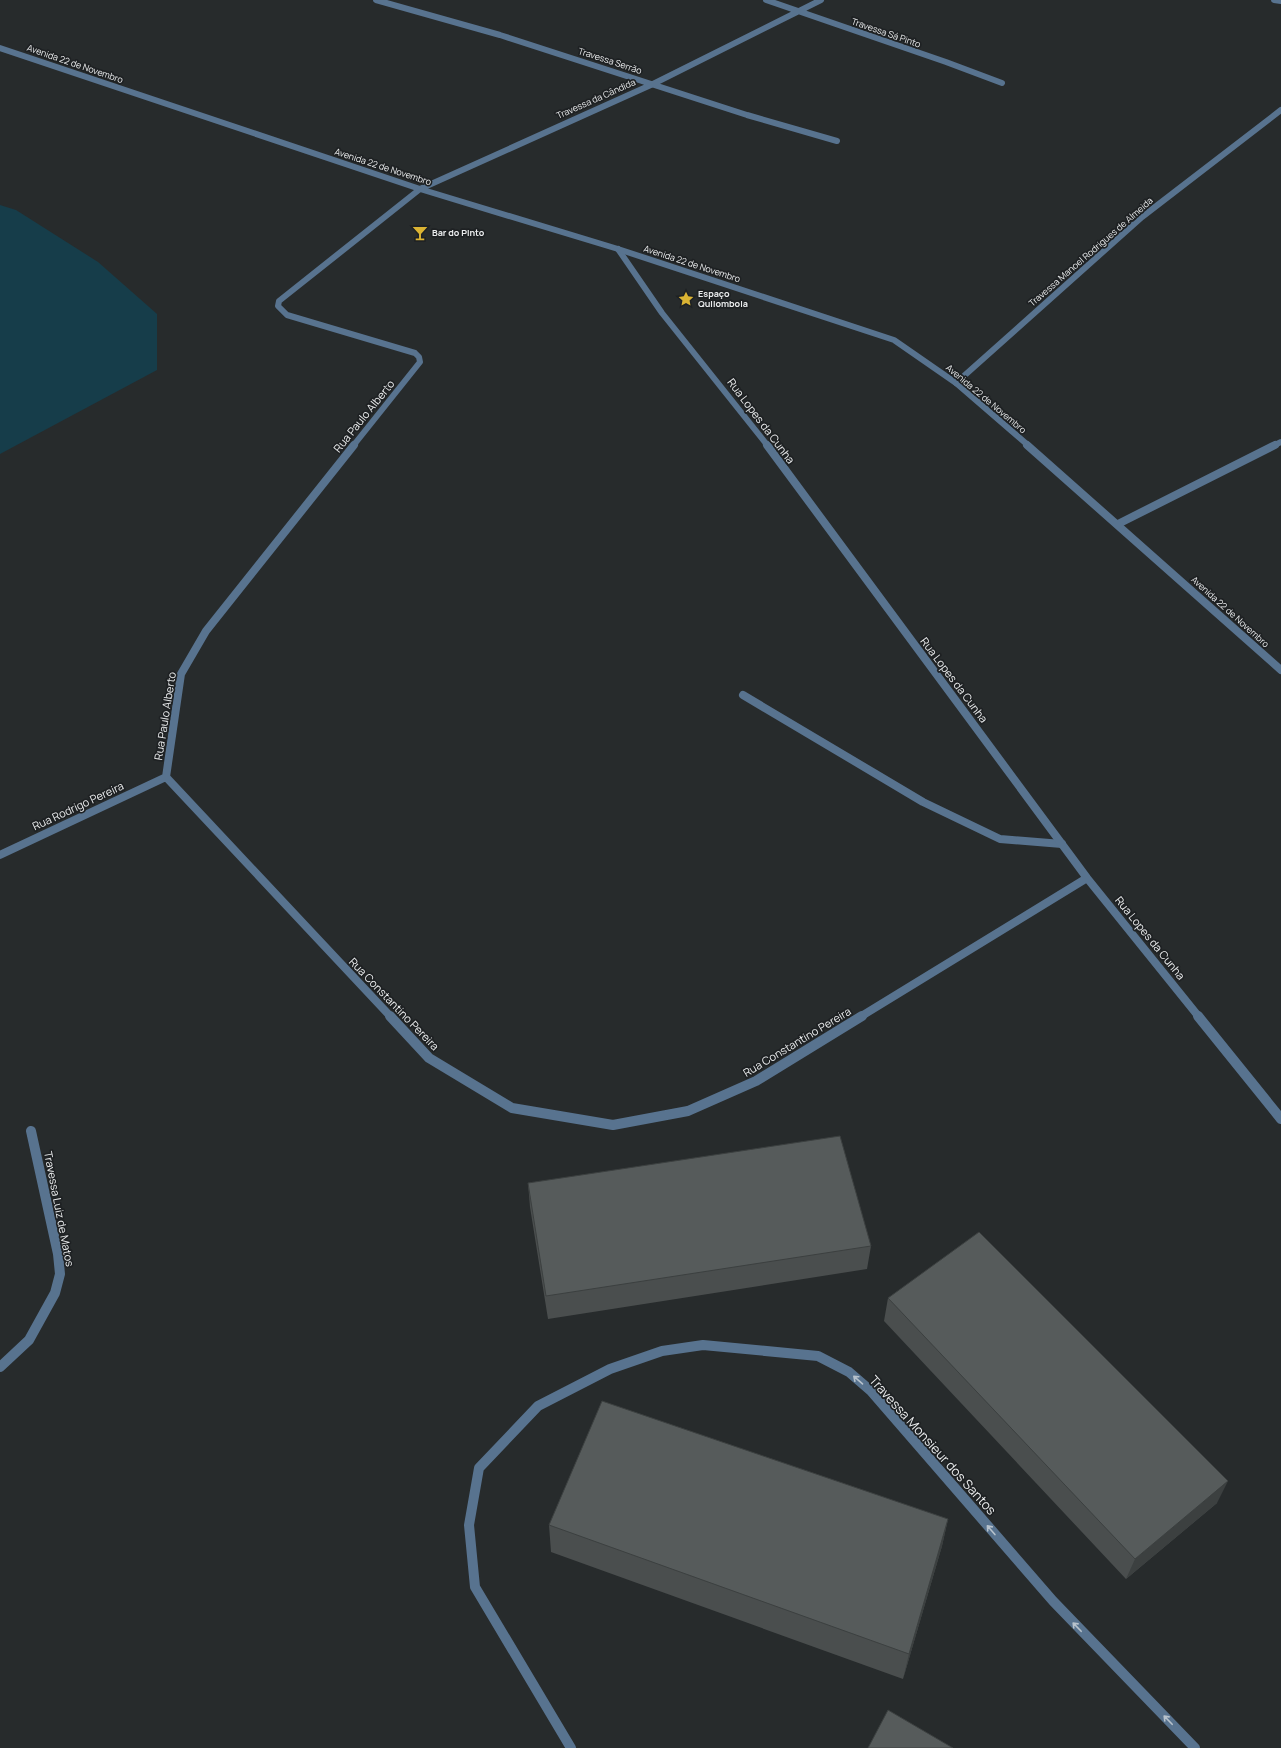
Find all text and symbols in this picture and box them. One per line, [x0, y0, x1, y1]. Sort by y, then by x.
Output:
street label: Travessa Sá Pinto [850, 15, 923, 51]
street label: Avenida 22 de Novembro [25, 41, 125, 86]
street label: Travessa Serrão [577, 44, 644, 77]
street label: Travessa da Cândida [554, 75, 637, 122]
street label: Avenida 22 de Novembro [333, 145, 433, 188]
street label: Travessa Manoel Rodrigues de Almeida [1026, 194, 1156, 309]
bar icon: Bar do Pinto [411, 224, 429, 242]
place label: Bar do Pinto [432, 226, 485, 239]
street label: Avenida 22 de Novembro [642, 242, 742, 285]
place label: Espaço Quilombola [698, 287, 748, 310]
place icon: Espaço Quilombola [677, 290, 695, 308]
street label: Avenida 22 de Novembro [943, 361, 1029, 436]
street label: Rua Lopes da Cunha [724, 375, 798, 466]
street label: Rua Paulo Alberto [330, 376, 398, 455]
street label: Avenida 22 de Novembro [1188, 573, 1272, 650]
street label: Rua Lopes da Cunha [917, 634, 991, 725]
street label: Rua Paulo Alberto [150, 670, 179, 761]
street label: Rua Rodrigo Pereira [30, 778, 126, 833]
street label: Rua Lopes da Cunha [1112, 893, 1189, 983]
street label: Rua Constantino Pereira [346, 954, 443, 1053]
street label: Rua Constantino Pereira [740, 1003, 854, 1080]
street label: Travessa Luiz de Matos [41, 1150, 78, 1268]
street label: Travessa Monsieur dos Santos [865, 1371, 1001, 1519]
one-way arrow [853, 1375, 863, 1385]
one-way arrow [986, 1524, 995, 1535]
one-way arrow [1072, 1622, 1082, 1632]
one-way arrow [1163, 1715, 1172, 1725]

